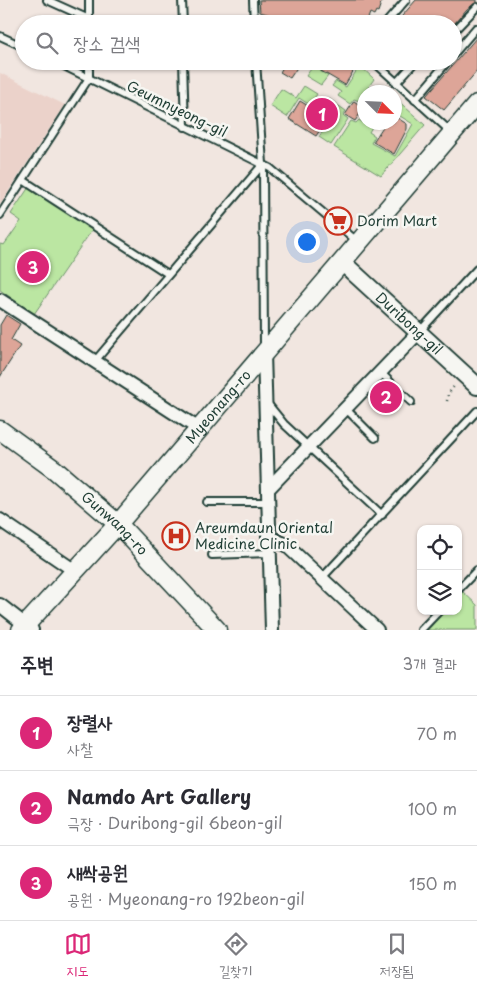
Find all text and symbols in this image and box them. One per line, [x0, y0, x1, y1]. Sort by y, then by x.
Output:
search box [15, 15, 462, 70]
text: 장소 검색 [73, 28, 140, 56]
icon: search [33, 29, 61, 57]
street label: Geumnyeong-gil [123, 75, 231, 142]
north arrow [357, 85, 402, 130]
pin: 1 [306, 95, 338, 133]
supermarket icon: Dorim Mart [323, 206, 353, 236]
place label: Dorim Mart [357, 210, 437, 231]
your location [294, 229, 320, 255]
pin: 3 [17, 248, 49, 286]
street label: Duribong-gil [371, 287, 448, 360]
street label: Myeonang-ro [180, 365, 256, 448]
pin: 2 [370, 378, 402, 416]
street label: Gunwang-ro [77, 486, 153, 560]
place label: Areumdaun Oriental Medicine Clinic [195, 517, 333, 554]
hospital icon: Areumdaun Oriental Medicine Clinic [161, 521, 191, 551]
map controls [417, 525, 462, 615]
button: locate [417, 525, 462, 570]
button: layers [417, 570, 462, 615]
text: 주변 [20, 647, 54, 679]
text: 3개 결과 [403, 651, 457, 675]
text: 장렬사 [67, 707, 113, 735]
text: 1 [32, 721, 40, 745]
text: 70 m [417, 721, 457, 745]
text: 사찰 [67, 736, 93, 760]
text: Namdo Art Gallery [67, 782, 251, 810]
text: 2 [30, 796, 42, 820]
text: 100 m [408, 796, 457, 820]
text: 극장 · Duribong-gil 6beon-gil [67, 810, 283, 834]
text: 새싹공원 [67, 857, 128, 885]
text: 3 [31, 871, 41, 895]
text: 150 m [409, 871, 457, 895]
text: 공원 · Myeonang-ro 192beon-gil [67, 886, 305, 910]
tab: 지도 [64, 930, 92, 981]
tab: 길찾기 [219, 930, 252, 981]
tab: 저장됨 [380, 930, 413, 981]

